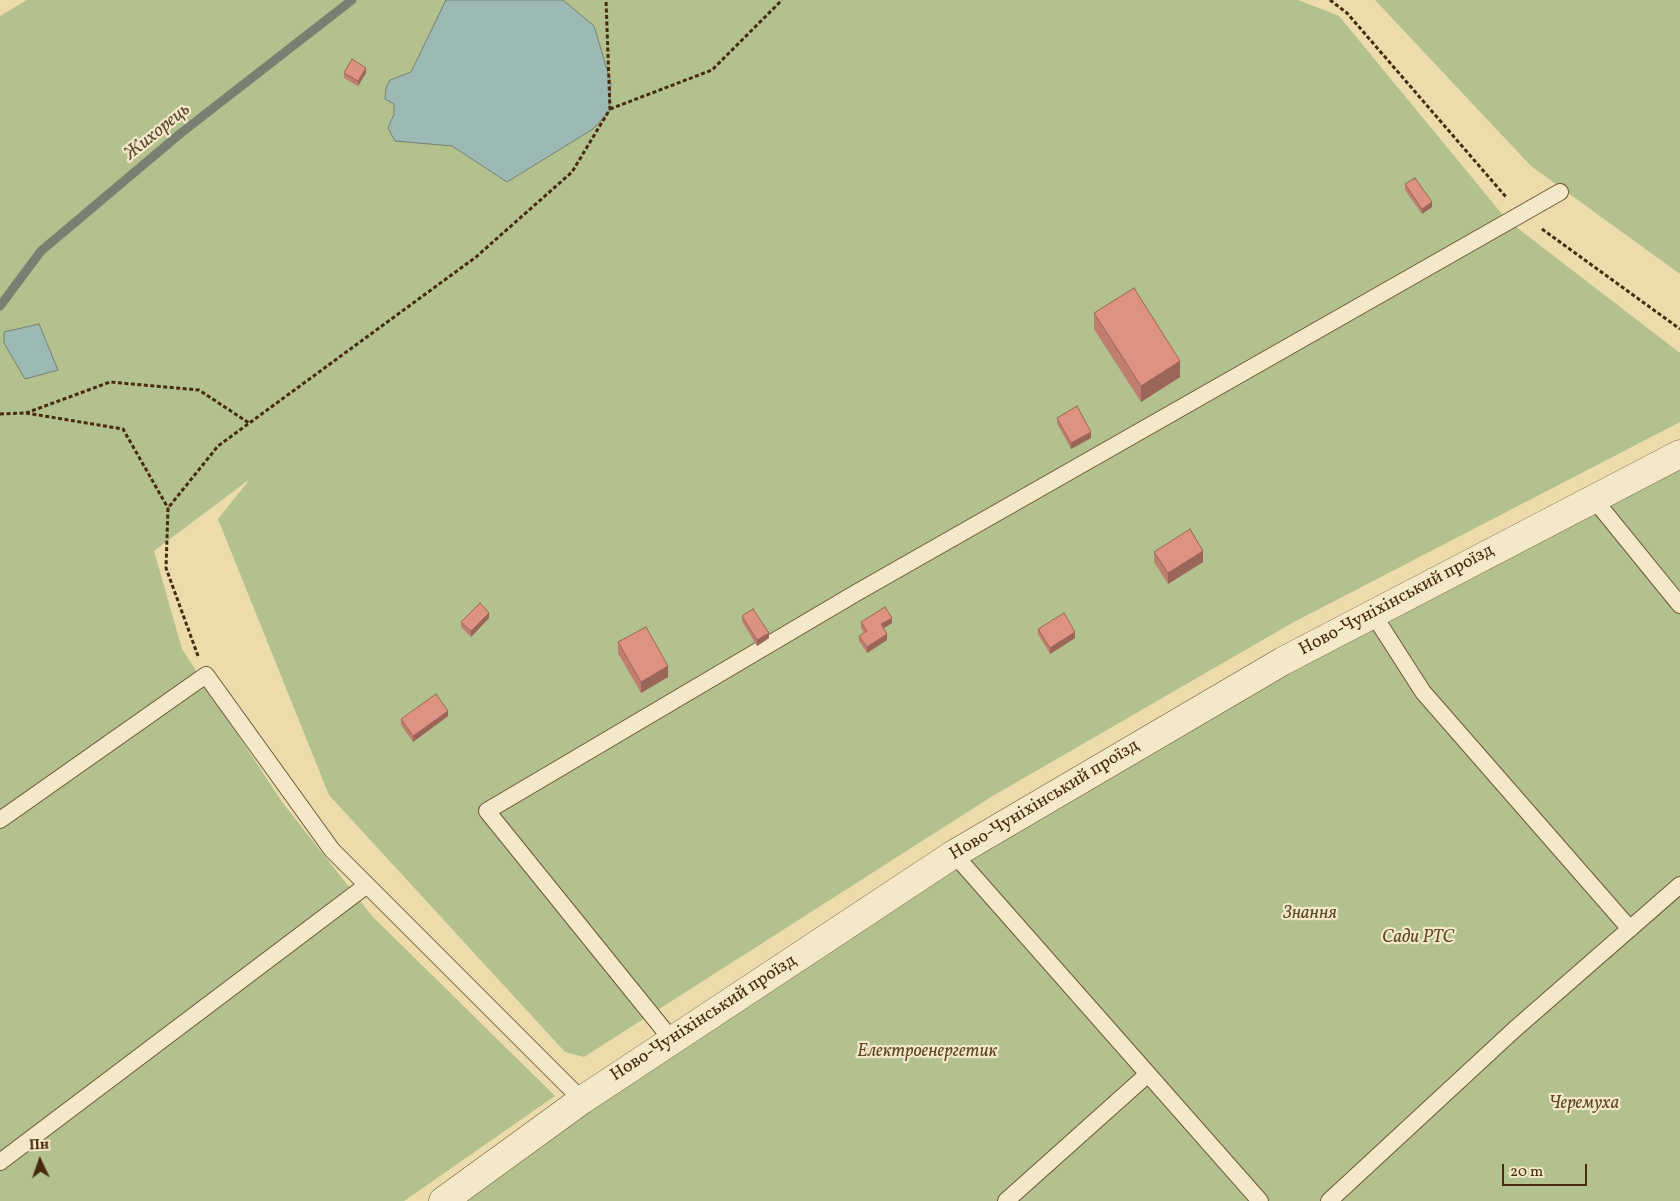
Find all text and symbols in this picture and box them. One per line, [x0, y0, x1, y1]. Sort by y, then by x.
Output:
water label: Жихорець [120, 100, 196, 166]
street label: Ново-Чуніхінський проїзд [1296, 540, 1498, 662]
street label: Ново-Чуніхінський проїзд [946, 736, 1144, 866]
park label: Знання [1283, 904, 1337, 926]
park label: Сади РТС [1382, 928, 1454, 950]
street label: Ново-Чуніхінський проїзд [607, 951, 801, 1087]
park label: Електроенергетик [857, 1042, 997, 1064]
park label: Черемуха [1549, 1094, 1619, 1116]
north arrow [15, 1136, 65, 1186]
text: Пн [29, 1136, 50, 1156]
scale bar [1505, 1154, 1590, 1186]
text: 20 m [1510, 1162, 1543, 1183]

